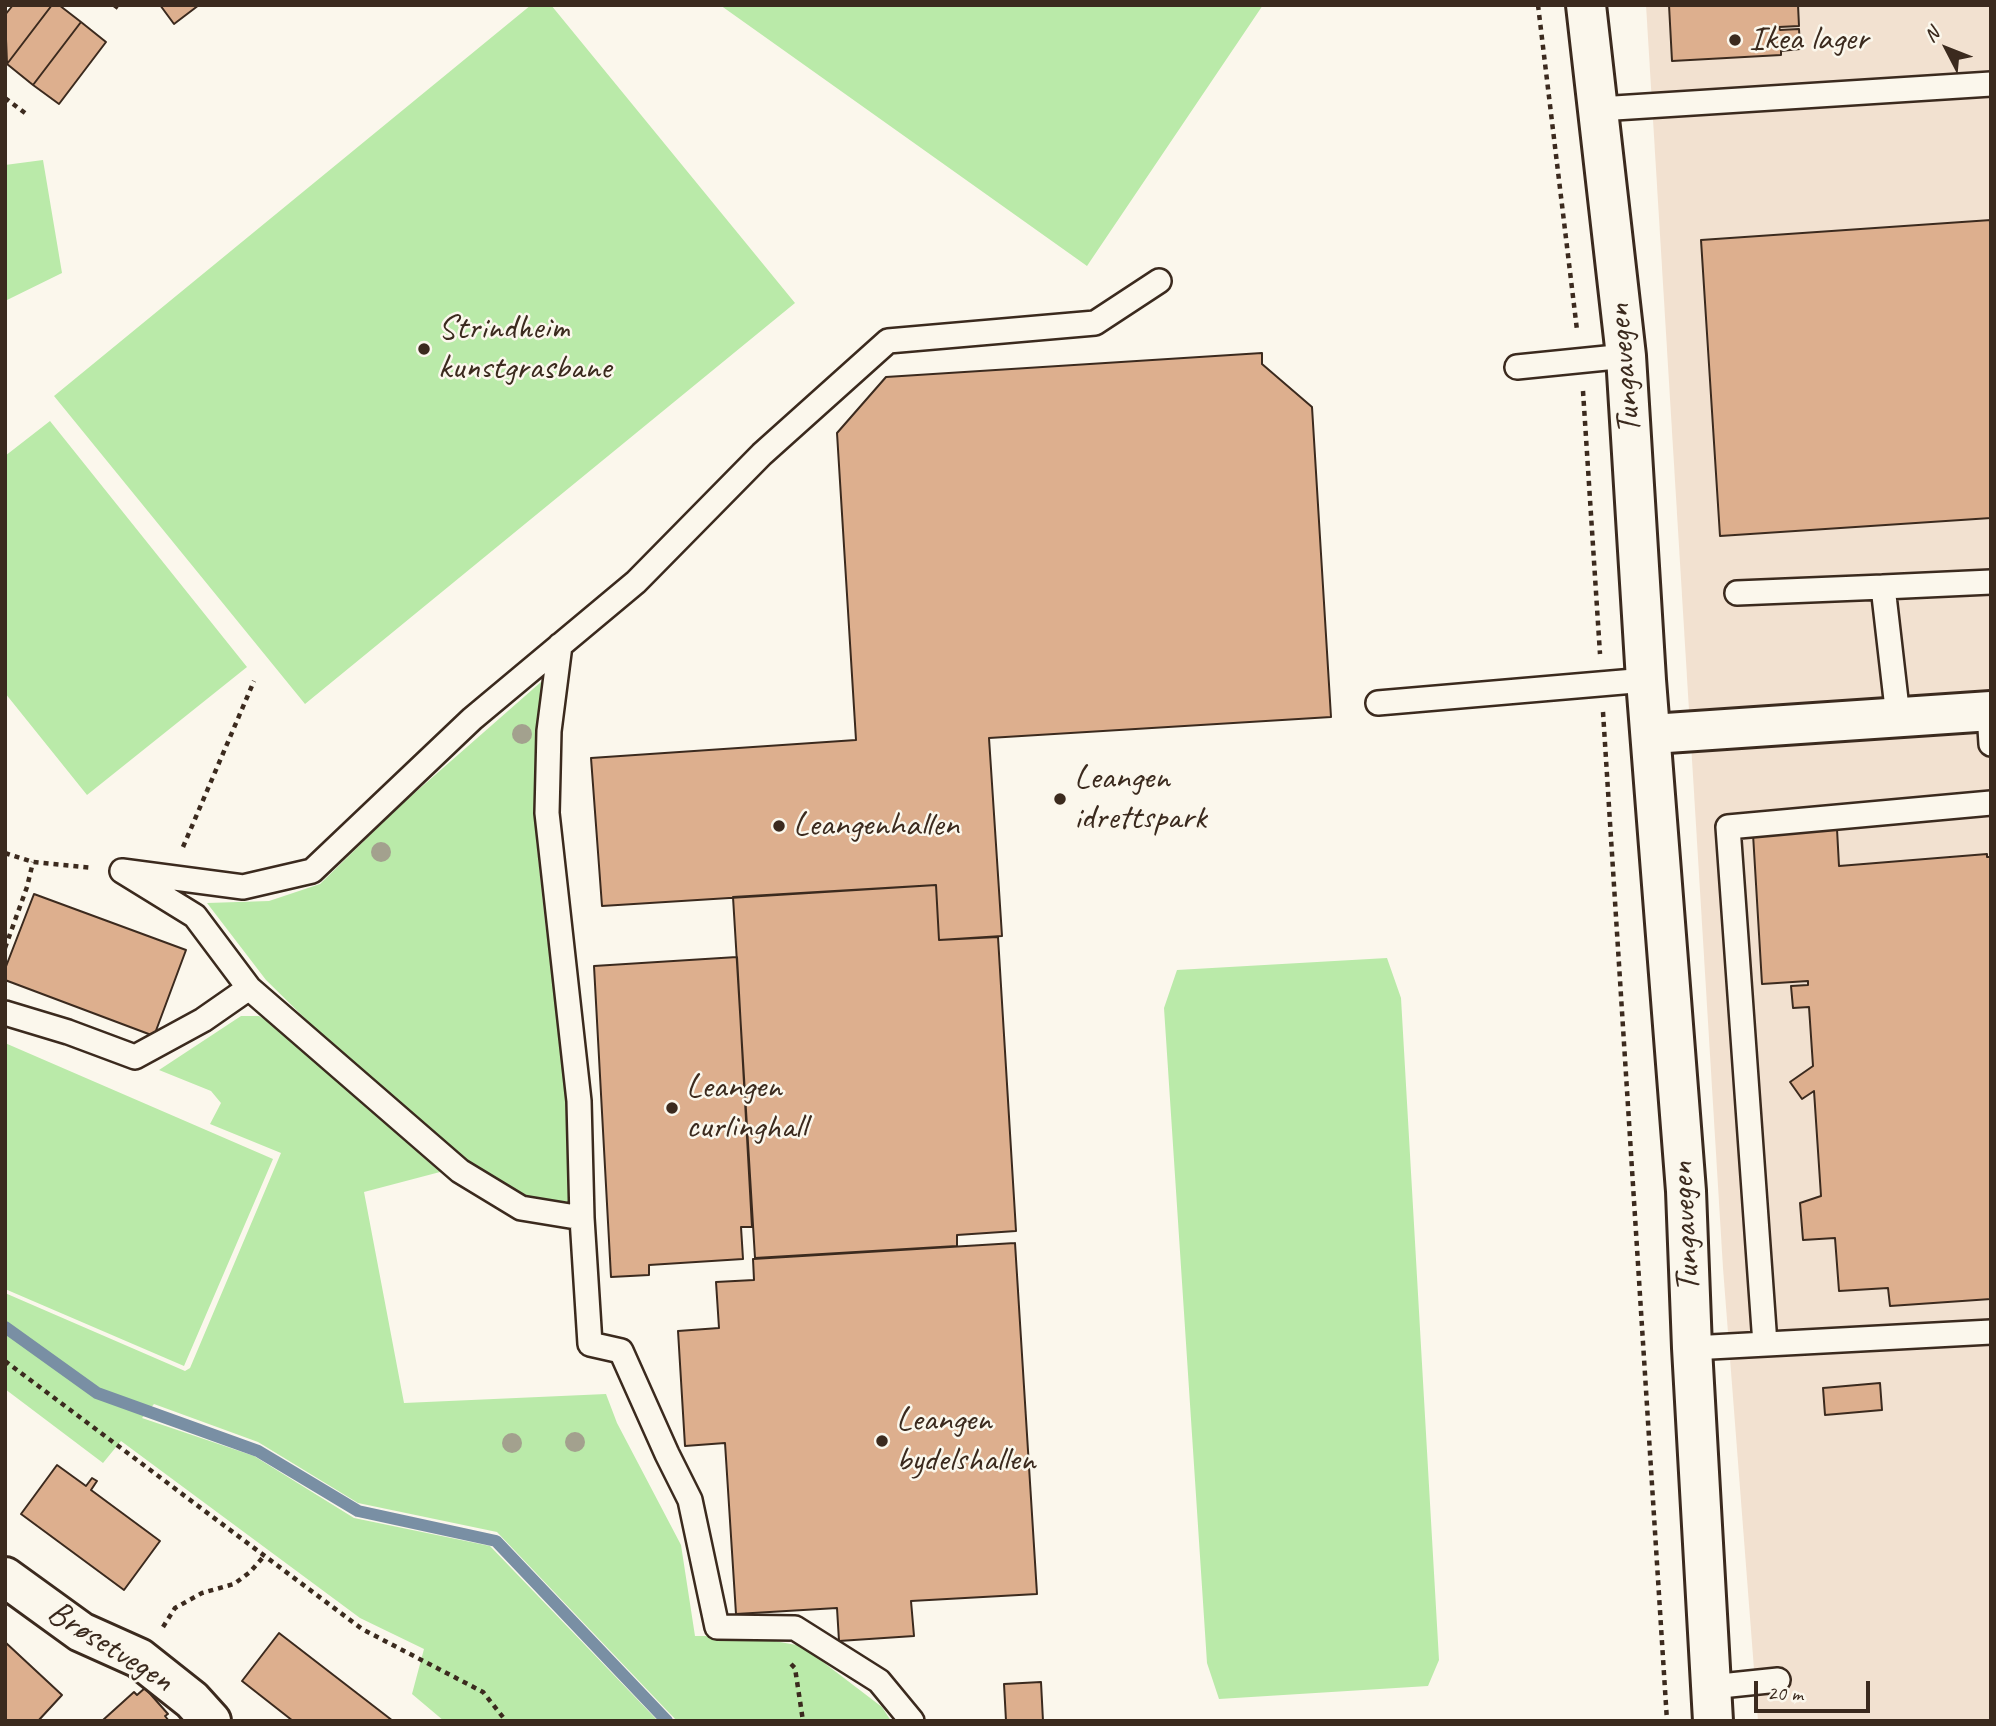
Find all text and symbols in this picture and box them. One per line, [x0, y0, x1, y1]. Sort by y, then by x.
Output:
north arrow [1912, 14, 1982, 84]
place label: Ikea lager [1749, 19, 1868, 61]
text: N [1919, 23, 1944, 47]
marker: Ikea lager [1727, 32, 1743, 48]
street label: Tungavegen [1598, 302, 1652, 436]
place label: Strindheim kunstgrasbane [438, 308, 611, 390]
marker: Strindheim kunstgrasbane [416, 341, 432, 357]
place label: Leangen idrettspark [1074, 758, 1206, 840]
marker: Leangen idrettspark [1052, 791, 1068, 807]
place label: Leangenhallen [793, 805, 959, 847]
marker: Leangenhallen [771, 818, 787, 834]
place label: Leangen curlinghall [686, 1067, 807, 1149]
marker: Leangen curlinghall [664, 1100, 680, 1116]
street label: Tungavegen [1662, 1161, 1710, 1293]
place label: Leangen bydelshallen [896, 1400, 1035, 1482]
marker: Leangen bydelshallen [874, 1433, 890, 1449]
street label: Brøsetvegen [39, 1592, 181, 1702]
scale bar [1758, 1666, 1874, 1710]
text: 20 m [1767, 1680, 1803, 1706]

